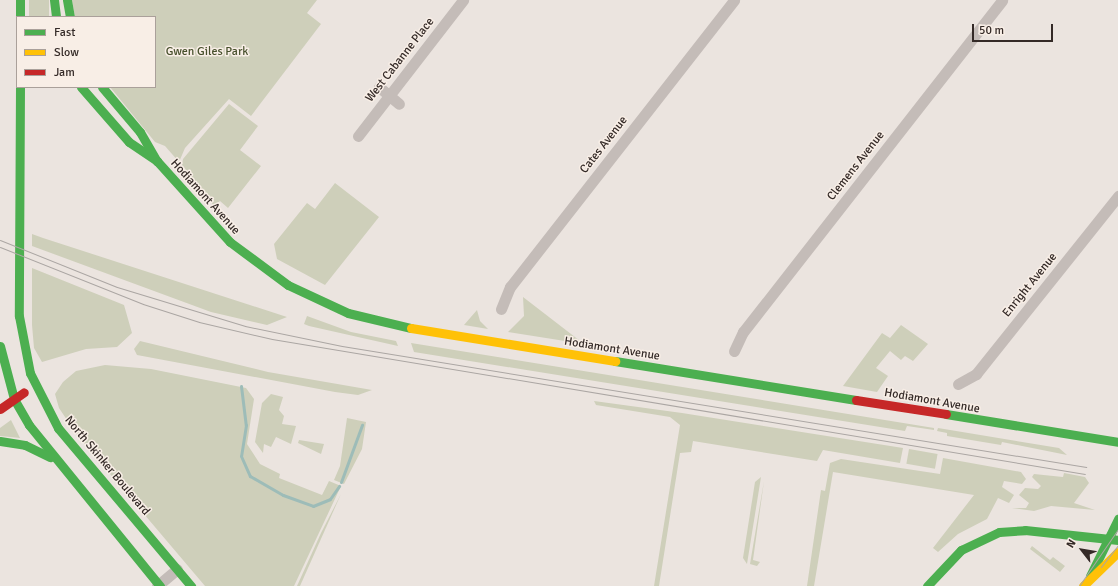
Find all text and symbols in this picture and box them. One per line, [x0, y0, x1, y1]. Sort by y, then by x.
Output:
street label: West Cabanne Place [363, 15, 437, 105]
legend [16, 16, 156, 88]
scale bar [974, 16, 1055, 42]
text: 50 m [979, 23, 1004, 38]
text: Fast [54, 25, 75, 40]
text: Slow [54, 45, 79, 60]
park label: Gwen Giles Park [166, 45, 248, 59]
text: Jam [54, 65, 75, 80]
street label: Cates Avenue [577, 114, 631, 176]
street label: Clemens Avenue [824, 128, 888, 204]
street label: Hodiamont Avenue [167, 156, 243, 238]
street label: Enright Avenue [1000, 250, 1060, 320]
street label: Hodiamont Avenue [563, 334, 661, 364]
street label: Hodiamont Avenue [883, 386, 981, 416]
street label: North Skinker Boulevard [61, 413, 153, 519]
north arrow [1062, 530, 1102, 570]
text: N [1064, 537, 1079, 550]

